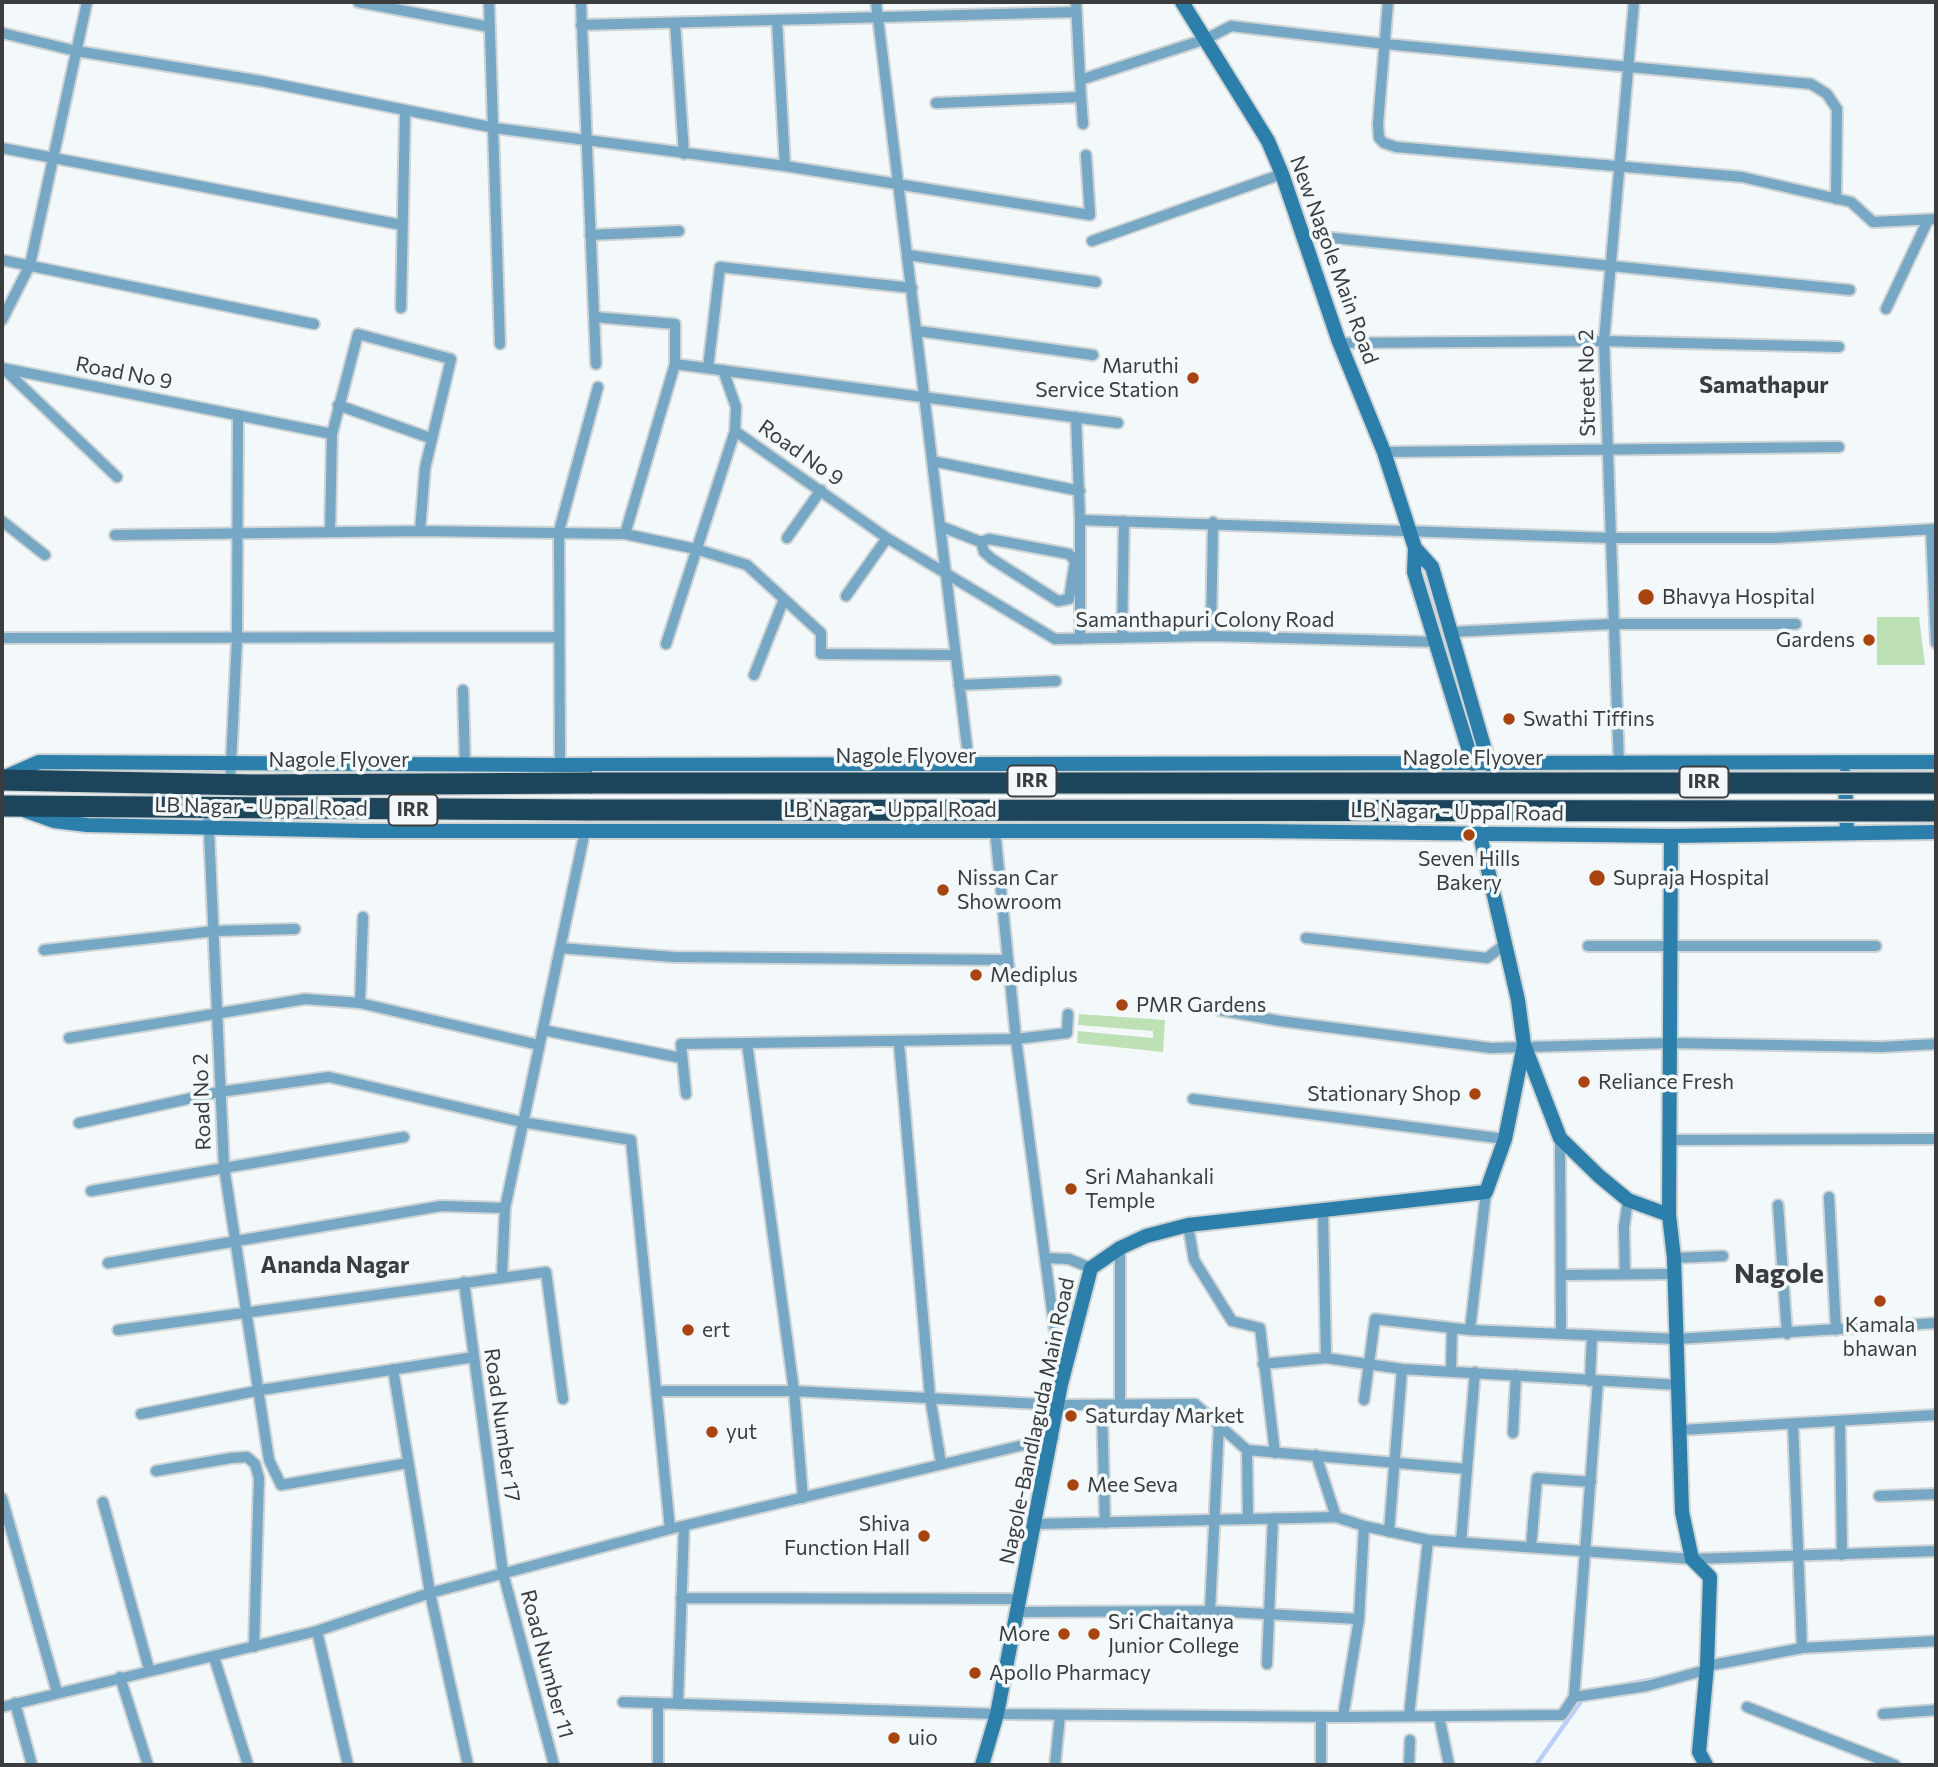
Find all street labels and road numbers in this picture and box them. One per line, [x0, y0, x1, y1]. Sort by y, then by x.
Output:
street label: New Nagole Main Road [1285, 152, 1383, 368]
street label: Street No 2 [1573, 329, 1601, 437]
street label: Road No 9 [73, 351, 175, 395]
street label: Road No 9 [754, 415, 848, 491]
street label: Samanthapuri Colony Road [1076, 607, 1334, 633]
street label: Nagole Flyover [836, 743, 976, 769]
street label: Nagole Flyover [1403, 745, 1543, 771]
street label: Nagole Flyover [269, 747, 409, 773]
road number: IRR [1007, 766, 1056, 796]
road number: IRR [1680, 766, 1728, 797]
street label: LB Nagar - Uppal Road [154, 793, 368, 821]
road number: IRR [388, 794, 438, 825]
street label: LB Nagar - Uppal Road [783, 797, 997, 823]
street label: LB Nagar - Uppal Road [1350, 798, 1564, 826]
street label: Road No 2 [188, 1053, 216, 1151]
street label: Nagole-Bandlaguda Main Road [994, 1275, 1080, 1567]
street label: Road Number 17 [479, 1347, 525, 1503]
street label: Road Number 11 [515, 1587, 579, 1741]

